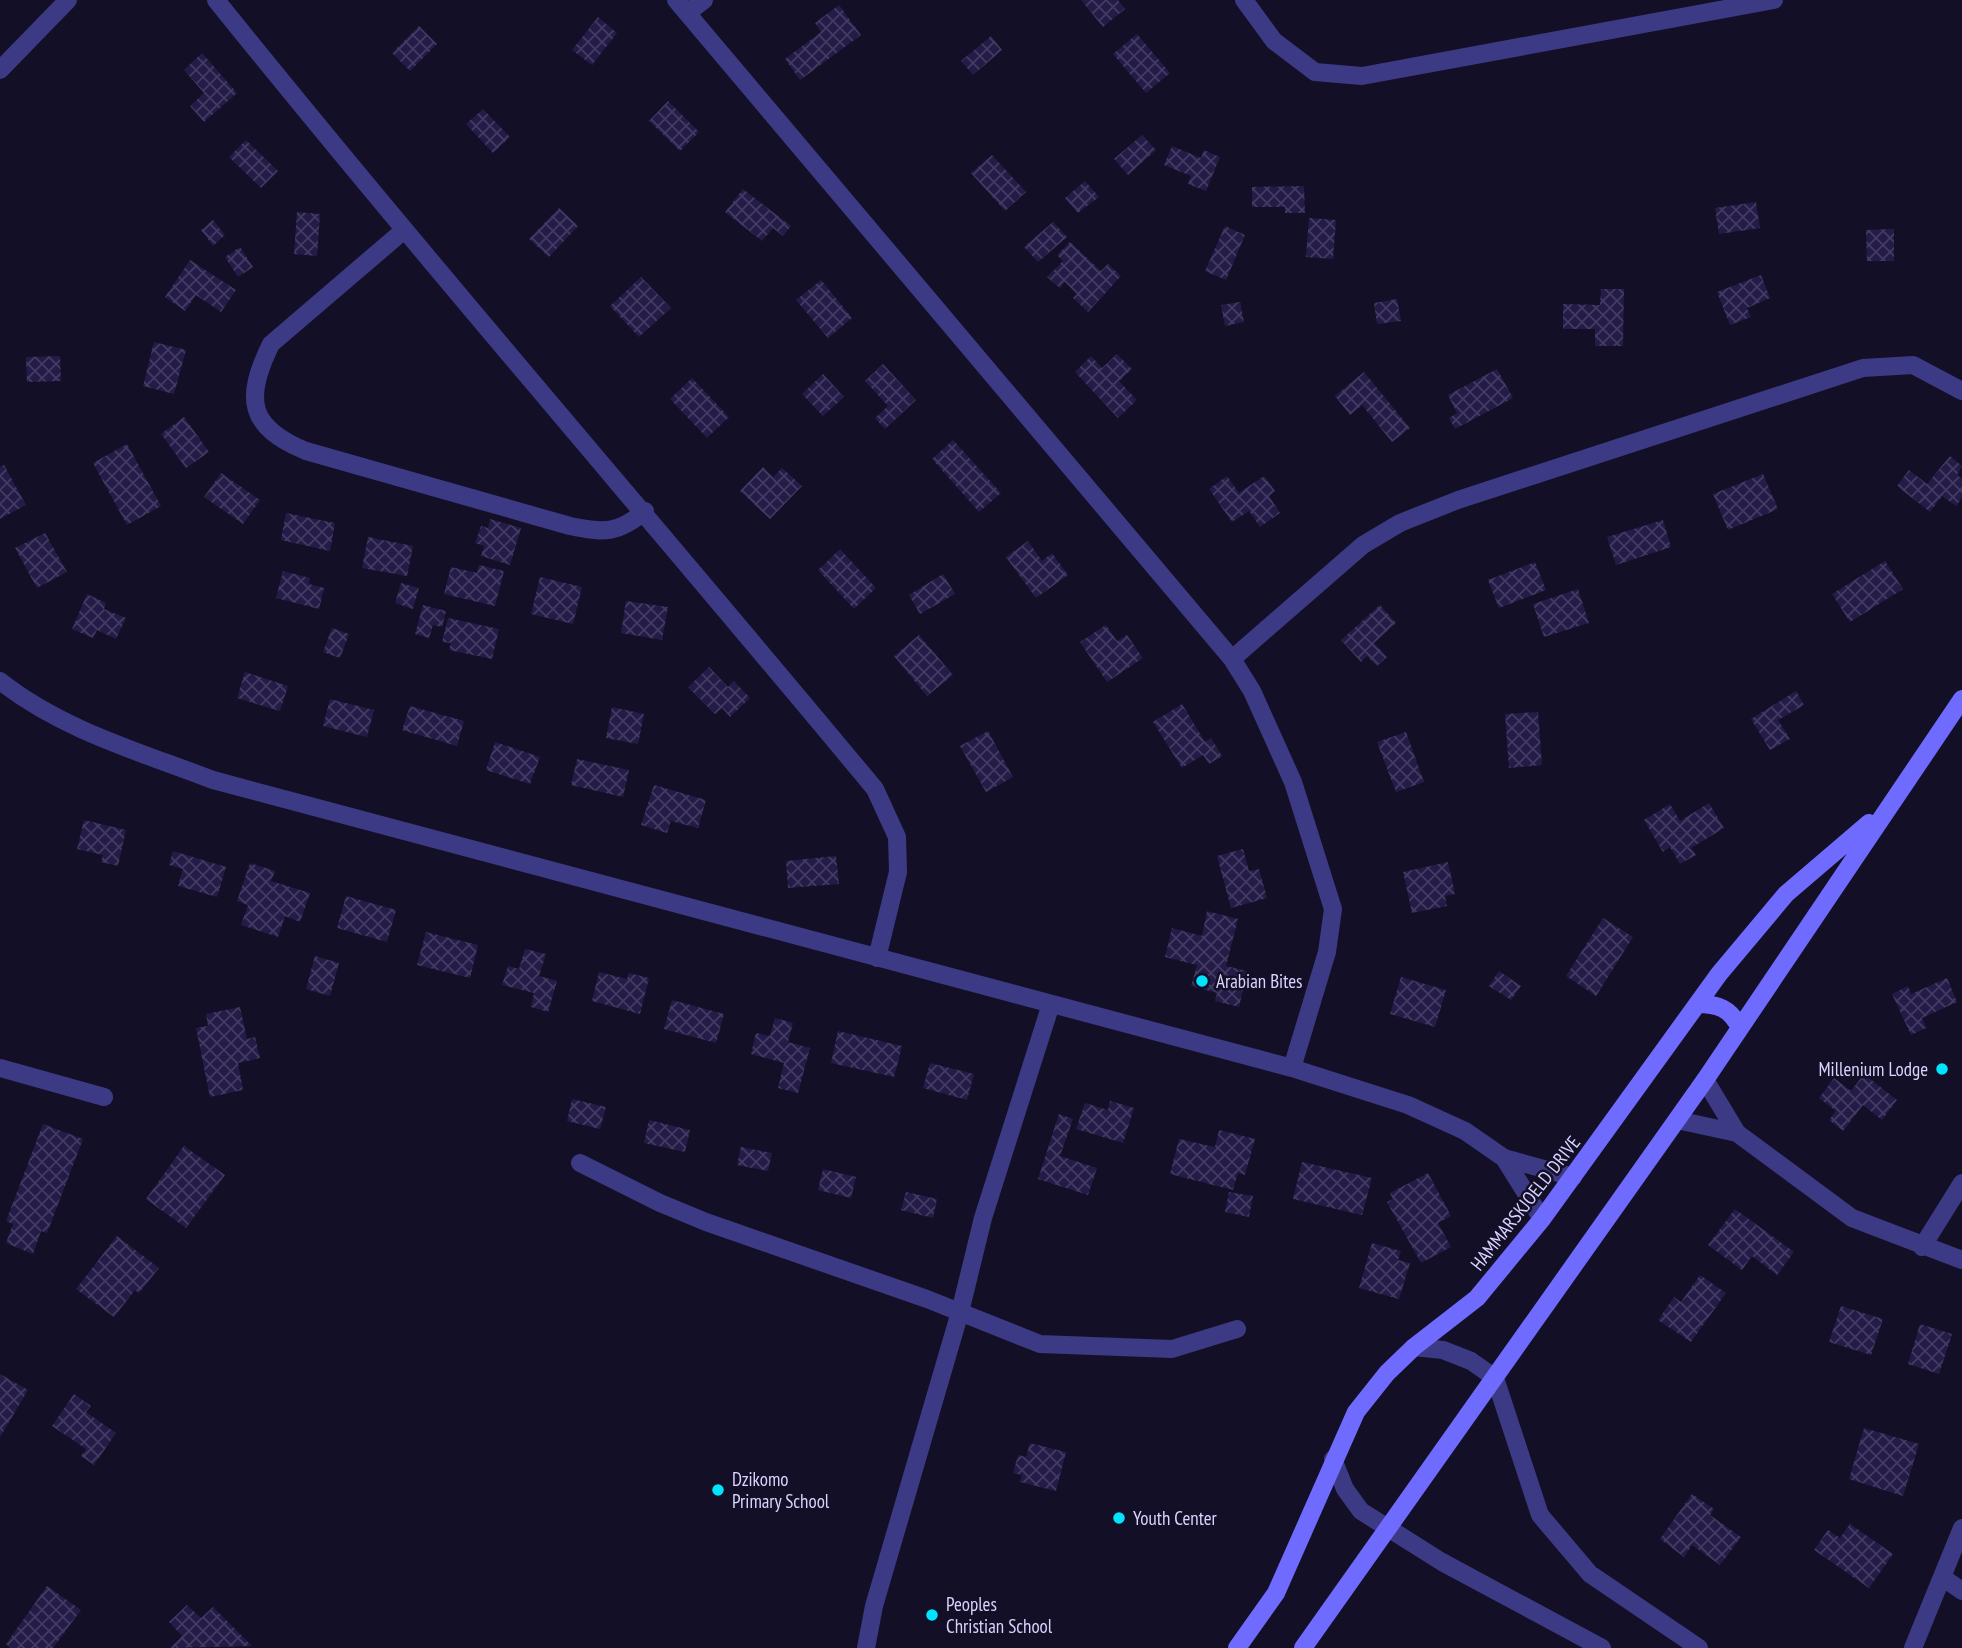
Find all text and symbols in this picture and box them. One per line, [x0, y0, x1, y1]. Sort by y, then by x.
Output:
place label: Arabian Bites [1216, 969, 1303, 993]
marker: Arabian Bites [1194, 973, 1210, 989]
place label: Millenium Lodge [1818, 1057, 1928, 1081]
marker: Millenium Lodge [1934, 1061, 1950, 1077]
street label: HAMMARSKJOELD DRIVE [1465, 1131, 1585, 1275]
place label: Dzikomo Primary School [732, 1467, 830, 1513]
marker: Dzikomo Primary School [710, 1482, 726, 1498]
place label: Youth Center [1133, 1506, 1218, 1530]
marker: Youth Center [1111, 1510, 1127, 1526]
place label: Peoples Christian School [946, 1592, 1053, 1638]
marker: Peoples Christian School [924, 1607, 940, 1623]

